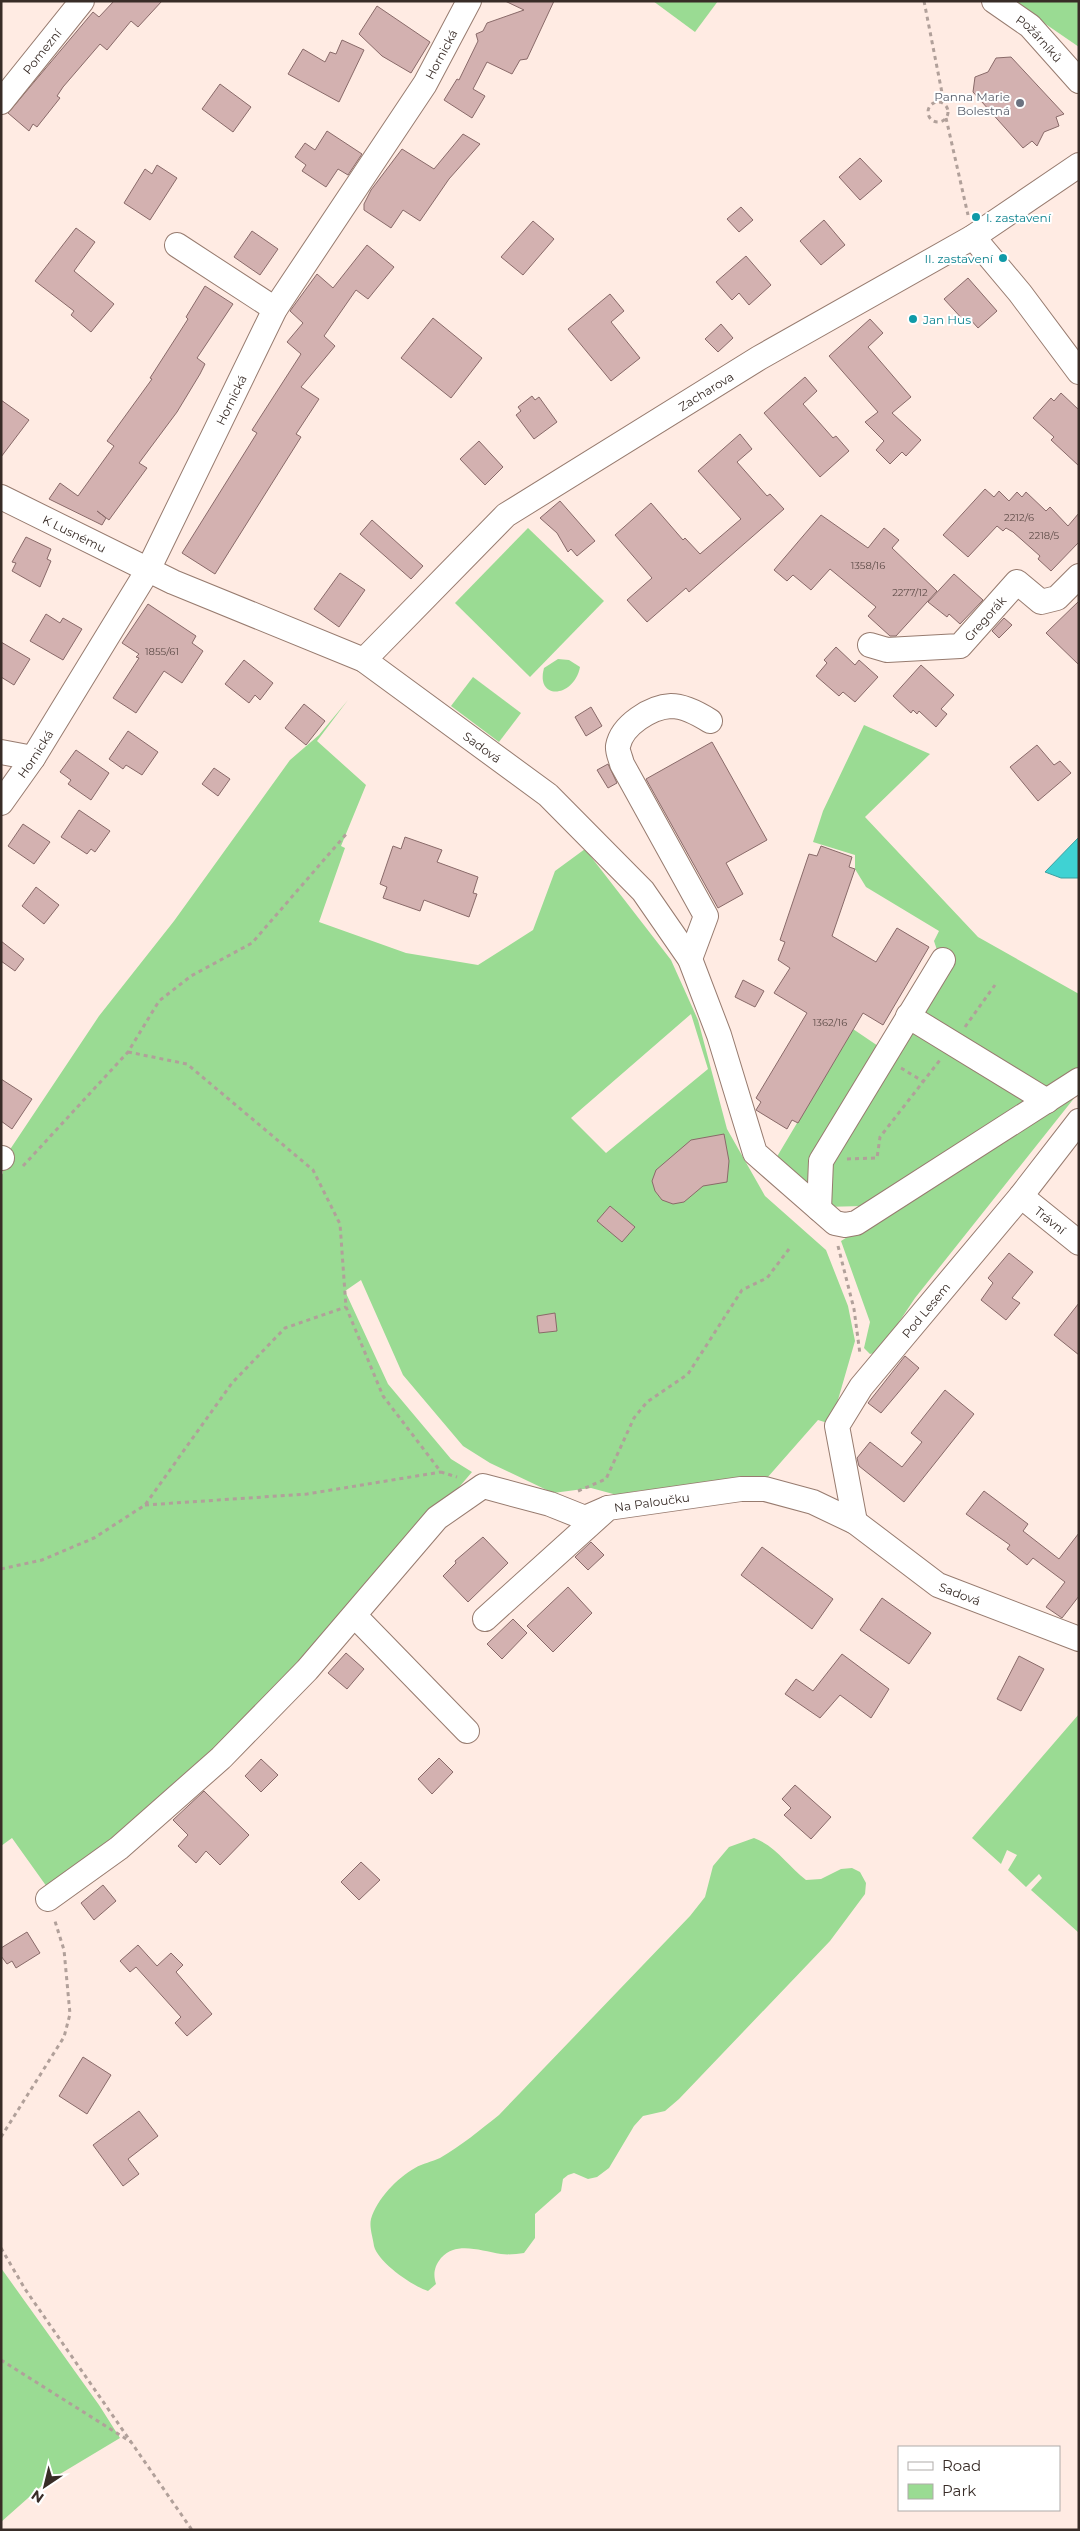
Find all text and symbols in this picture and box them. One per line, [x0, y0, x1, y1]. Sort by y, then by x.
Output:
street label: Požárníků [1013, 11, 1066, 65]
street label: Pomezní [19, 25, 65, 77]
street label: Hornická [421, 27, 460, 82]
place label: Panna Marie Bolestná [934, 89, 1010, 118]
marker: Panna Marie Bolestná [1014, 97, 1026, 109]
place label: I. zastavení [986, 210, 1052, 225]
marker: I. zastavení [970, 211, 982, 223]
place label: II. zastavení [924, 251, 994, 266]
marker: II. zastavení [997, 252, 1009, 264]
place label: Jan Hus [922, 312, 971, 327]
marker: Jan Hus [907, 313, 919, 325]
street label: Zacharova [675, 368, 736, 414]
street label: Hornická [212, 372, 249, 427]
street label: K Lusnému [40, 511, 109, 555]
house number: 2212/6 [1004, 511, 1034, 524]
house number: 2218/5 [1029, 529, 1060, 542]
house number: 1358/16 [851, 559, 885, 572]
house number: 2277/12 [892, 586, 928, 599]
street label: Gregorák [961, 592, 1009, 644]
house number: 1855/61 [145, 645, 179, 658]
street label: Hornická [14, 727, 56, 781]
street label: Sadová [460, 728, 504, 766]
house number: 1362/16 [813, 1016, 847, 1029]
street label: Trávní [1032, 1203, 1070, 1238]
street label: Pod Lesem [898, 1279, 953, 1341]
street label: Na Paloučku [613, 1489, 691, 1515]
street label: Sadová [937, 1579, 983, 1608]
legend [898, 2446, 1060, 2511]
text: Road [942, 2456, 981, 2475]
north arrow [20, 2461, 70, 2511]
text: Park [942, 2481, 976, 2500]
text: N [28, 2486, 47, 2507]

